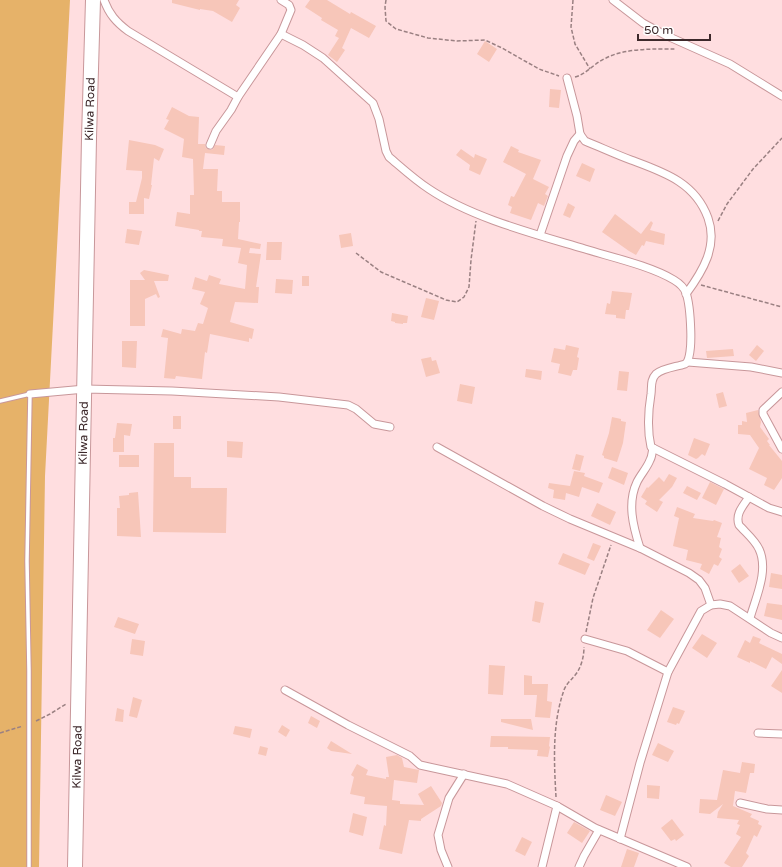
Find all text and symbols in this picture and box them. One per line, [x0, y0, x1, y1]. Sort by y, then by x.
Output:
scale bar [638, 16, 710, 42]
text: 50 m [644, 23, 673, 37]
street label: Kilwa Road [82, 77, 98, 141]
street label: Kilwa Road [76, 401, 91, 465]
street label: Kilwa Road [70, 725, 85, 789]

